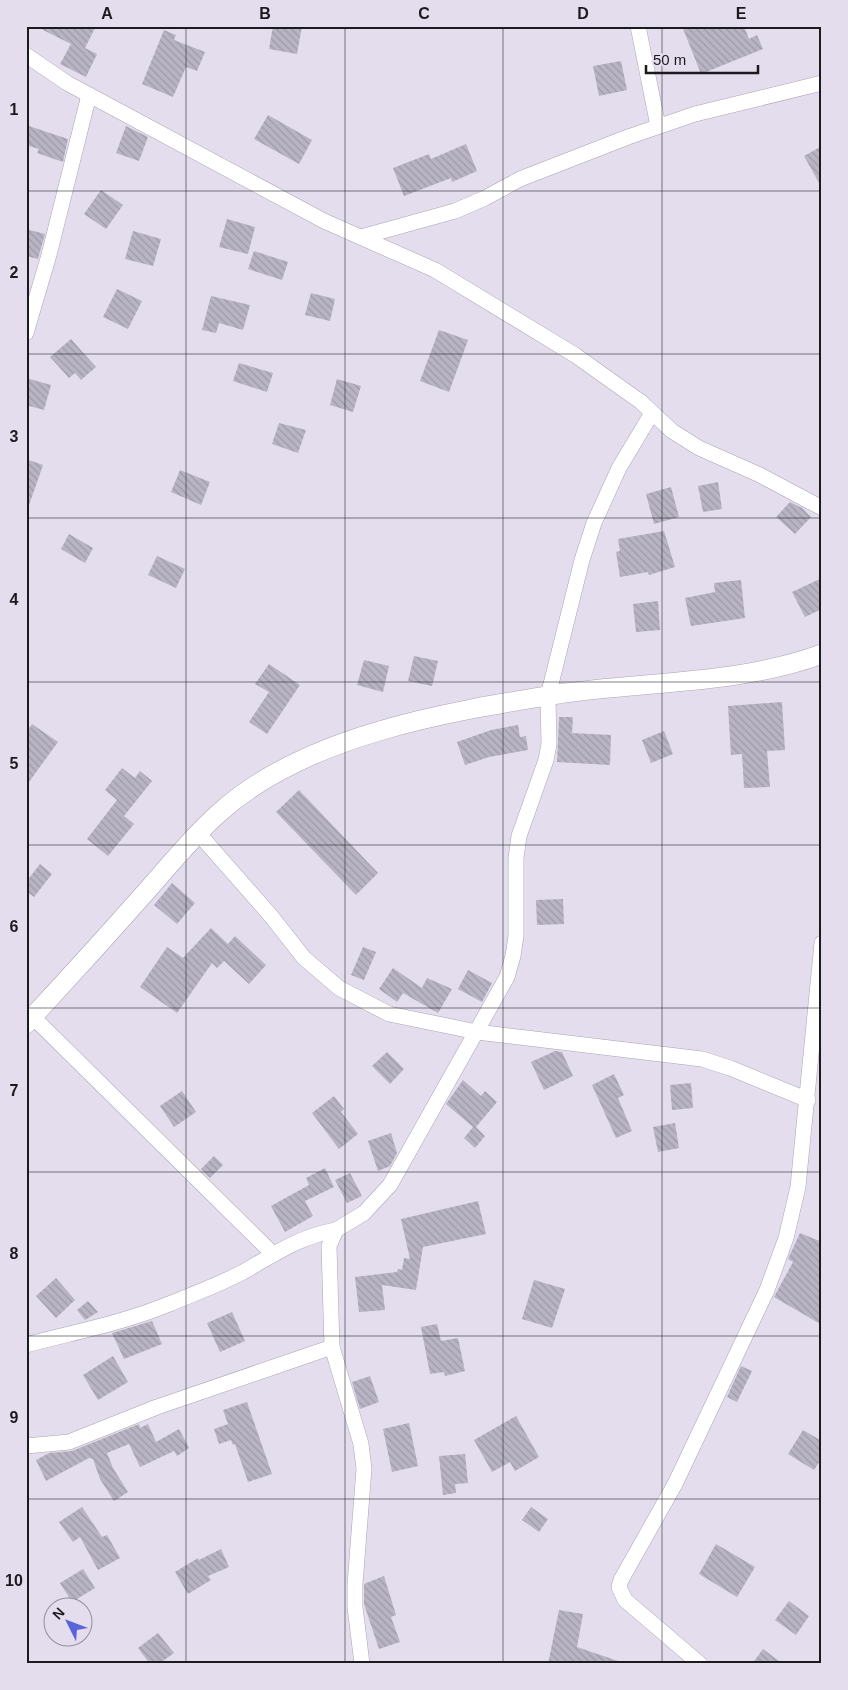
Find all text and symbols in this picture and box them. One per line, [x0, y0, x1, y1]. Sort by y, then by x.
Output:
text: A [101, 5, 113, 22]
text: B [259, 5, 271, 22]
text: C [418, 5, 430, 22]
text: D [577, 5, 589, 22]
text: E [736, 5, 747, 22]
scale bar [646, 42, 758, 74]
text: 50 m [653, 51, 686, 68]
text: 1 [10, 101, 19, 118]
text: 2 [10, 264, 19, 281]
text: 3 [10, 428, 19, 445]
text: 4 [10, 591, 19, 608]
text: 5 [10, 755, 19, 772]
text: 6 [10, 918, 19, 935]
text: 7 [10, 1082, 19, 1099]
text: 8 [10, 1245, 19, 1262]
text: 9 [10, 1409, 19, 1426]
text: 10 [5, 1572, 23, 1589]
north arrow [42, 1598, 92, 1648]
text: N [49, 1604, 68, 1622]

